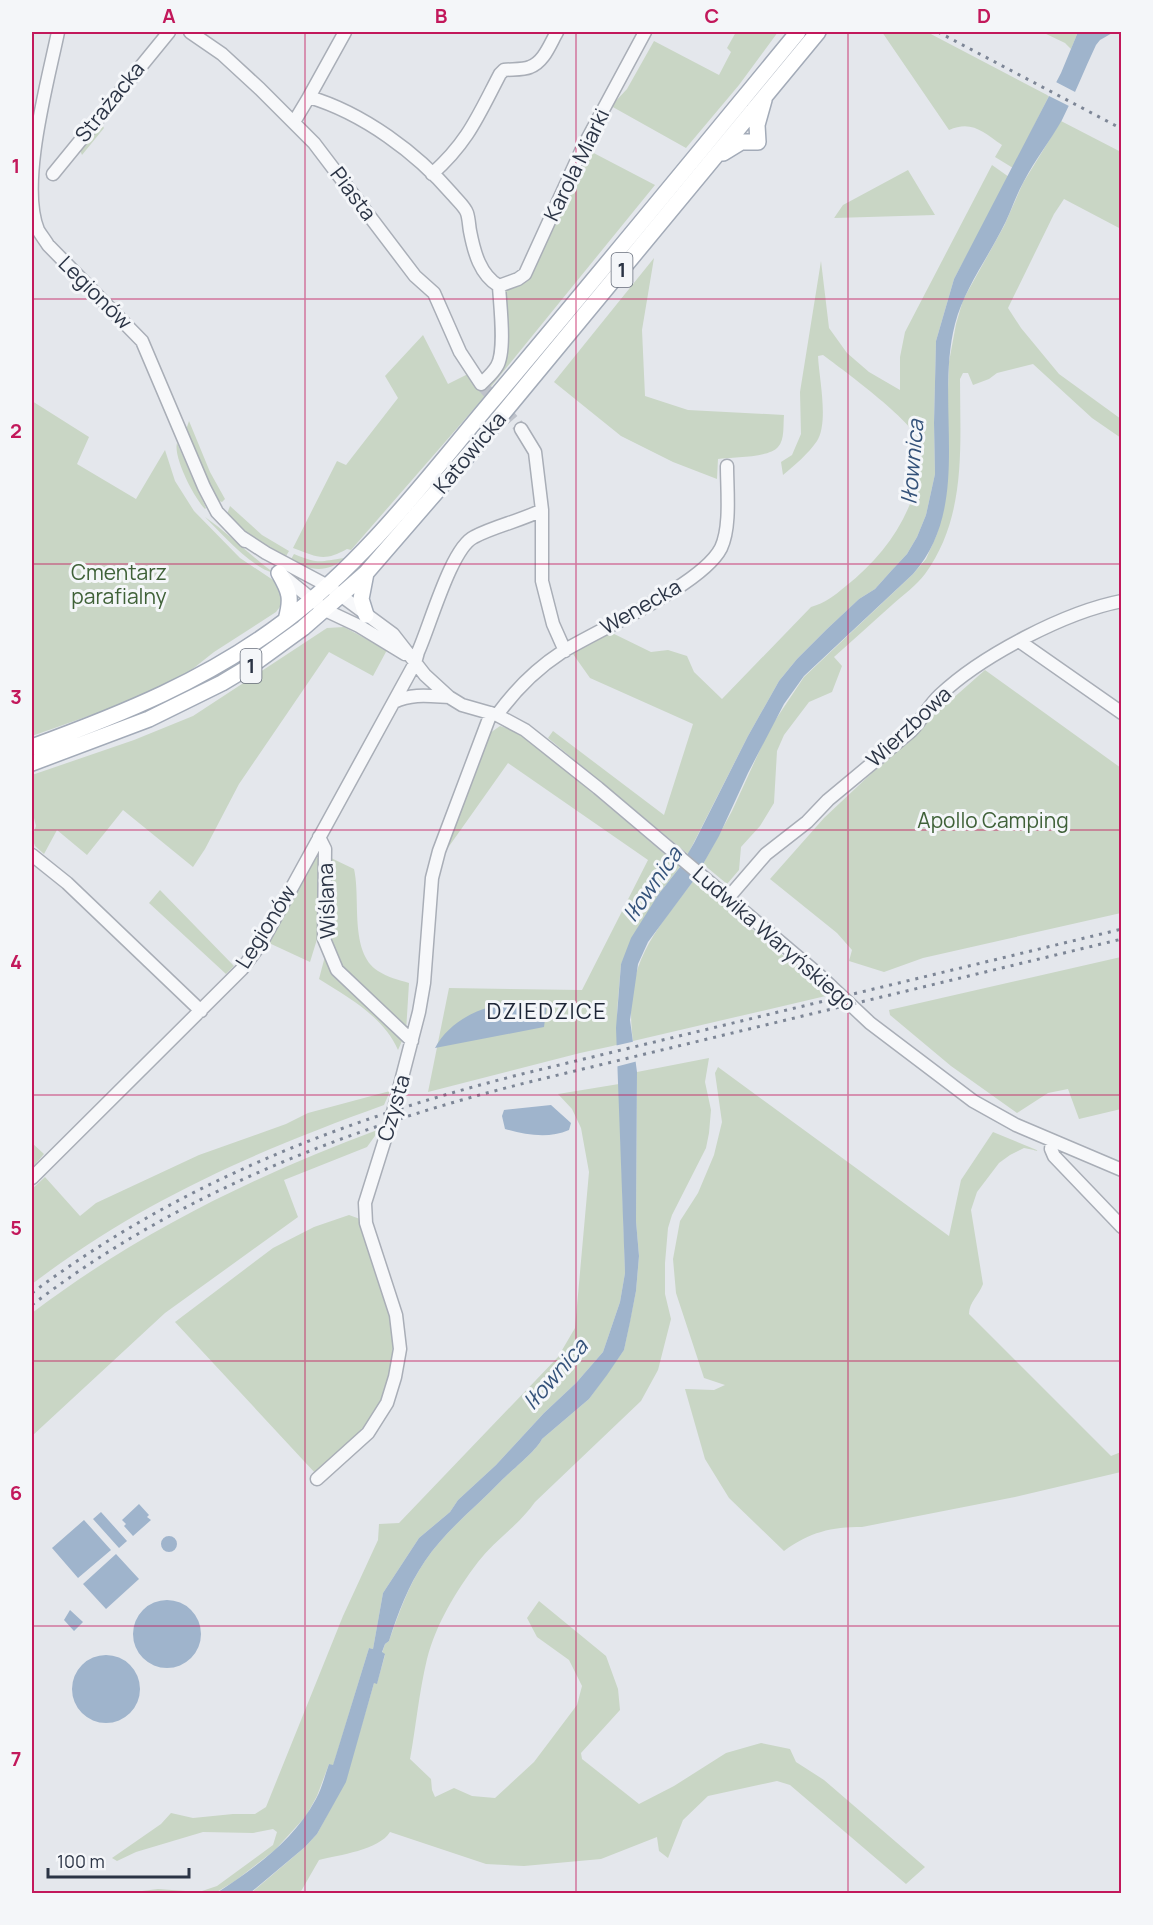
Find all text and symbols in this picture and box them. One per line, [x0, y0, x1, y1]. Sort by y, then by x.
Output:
text: A [162, 2, 176, 29]
text: B [435, 2, 448, 29]
text: C [705, 2, 719, 29]
text: D [977, 2, 991, 29]
street label: Strażacka [68, 55, 150, 148]
street label: Karola Miarki [537, 104, 615, 225]
text: 1 [12, 152, 20, 179]
street label: Piasta [324, 161, 383, 226]
street label: Legionów [53, 249, 139, 335]
road number: 1 [612, 253, 632, 287]
street label: Katowicka [427, 405, 512, 499]
text: 2 [10, 417, 22, 444]
water label: Iłownica [893, 417, 931, 506]
park label: Cmentarz parafialny [71, 558, 167, 610]
street label: Wenecka [595, 572, 686, 640]
road number: 1 [240, 649, 262, 683]
street label: Wierzbowa [860, 680, 957, 773]
text: 3 [10, 683, 22, 710]
park label: Apollo Camping [917, 806, 1069, 834]
water label: Iłownica [615, 839, 690, 927]
street label: Ludwika Waryńskiego [687, 860, 862, 1017]
street label: Wiślana [311, 863, 341, 939]
street label: Legionów [229, 879, 302, 973]
text: 4 [10, 948, 22, 975]
district label: DZIEDZICE [487, 996, 607, 1026]
street label: Czysta [370, 1071, 416, 1144]
text: 5 [10, 1214, 22, 1241]
water label: Iłownica [516, 1331, 595, 1416]
text: 6 [10, 1479, 22, 1506]
text: 7 [11, 1745, 21, 1772]
scale bar [48, 1841, 189, 1879]
text: 100 m [57, 1849, 105, 1873]

